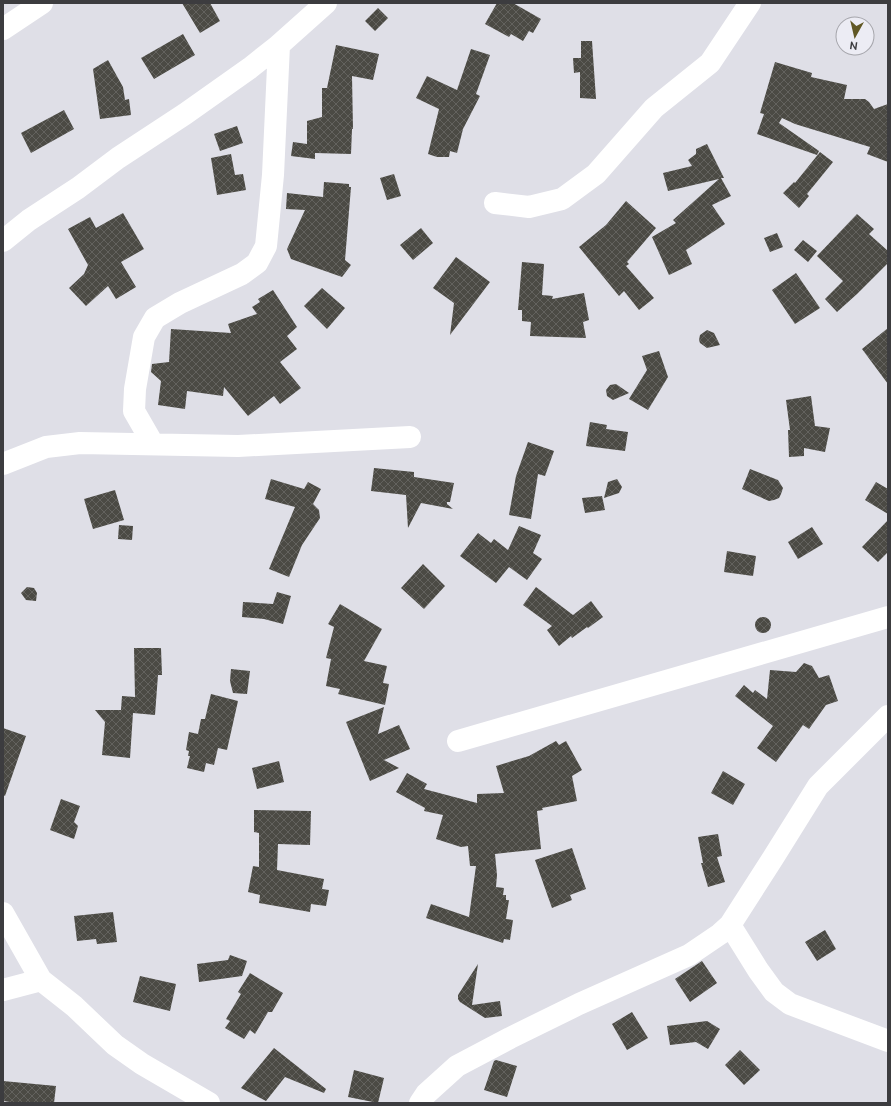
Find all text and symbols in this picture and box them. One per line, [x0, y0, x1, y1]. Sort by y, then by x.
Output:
north arrow [835, 16, 875, 56]
text: N [849, 39, 859, 52]

